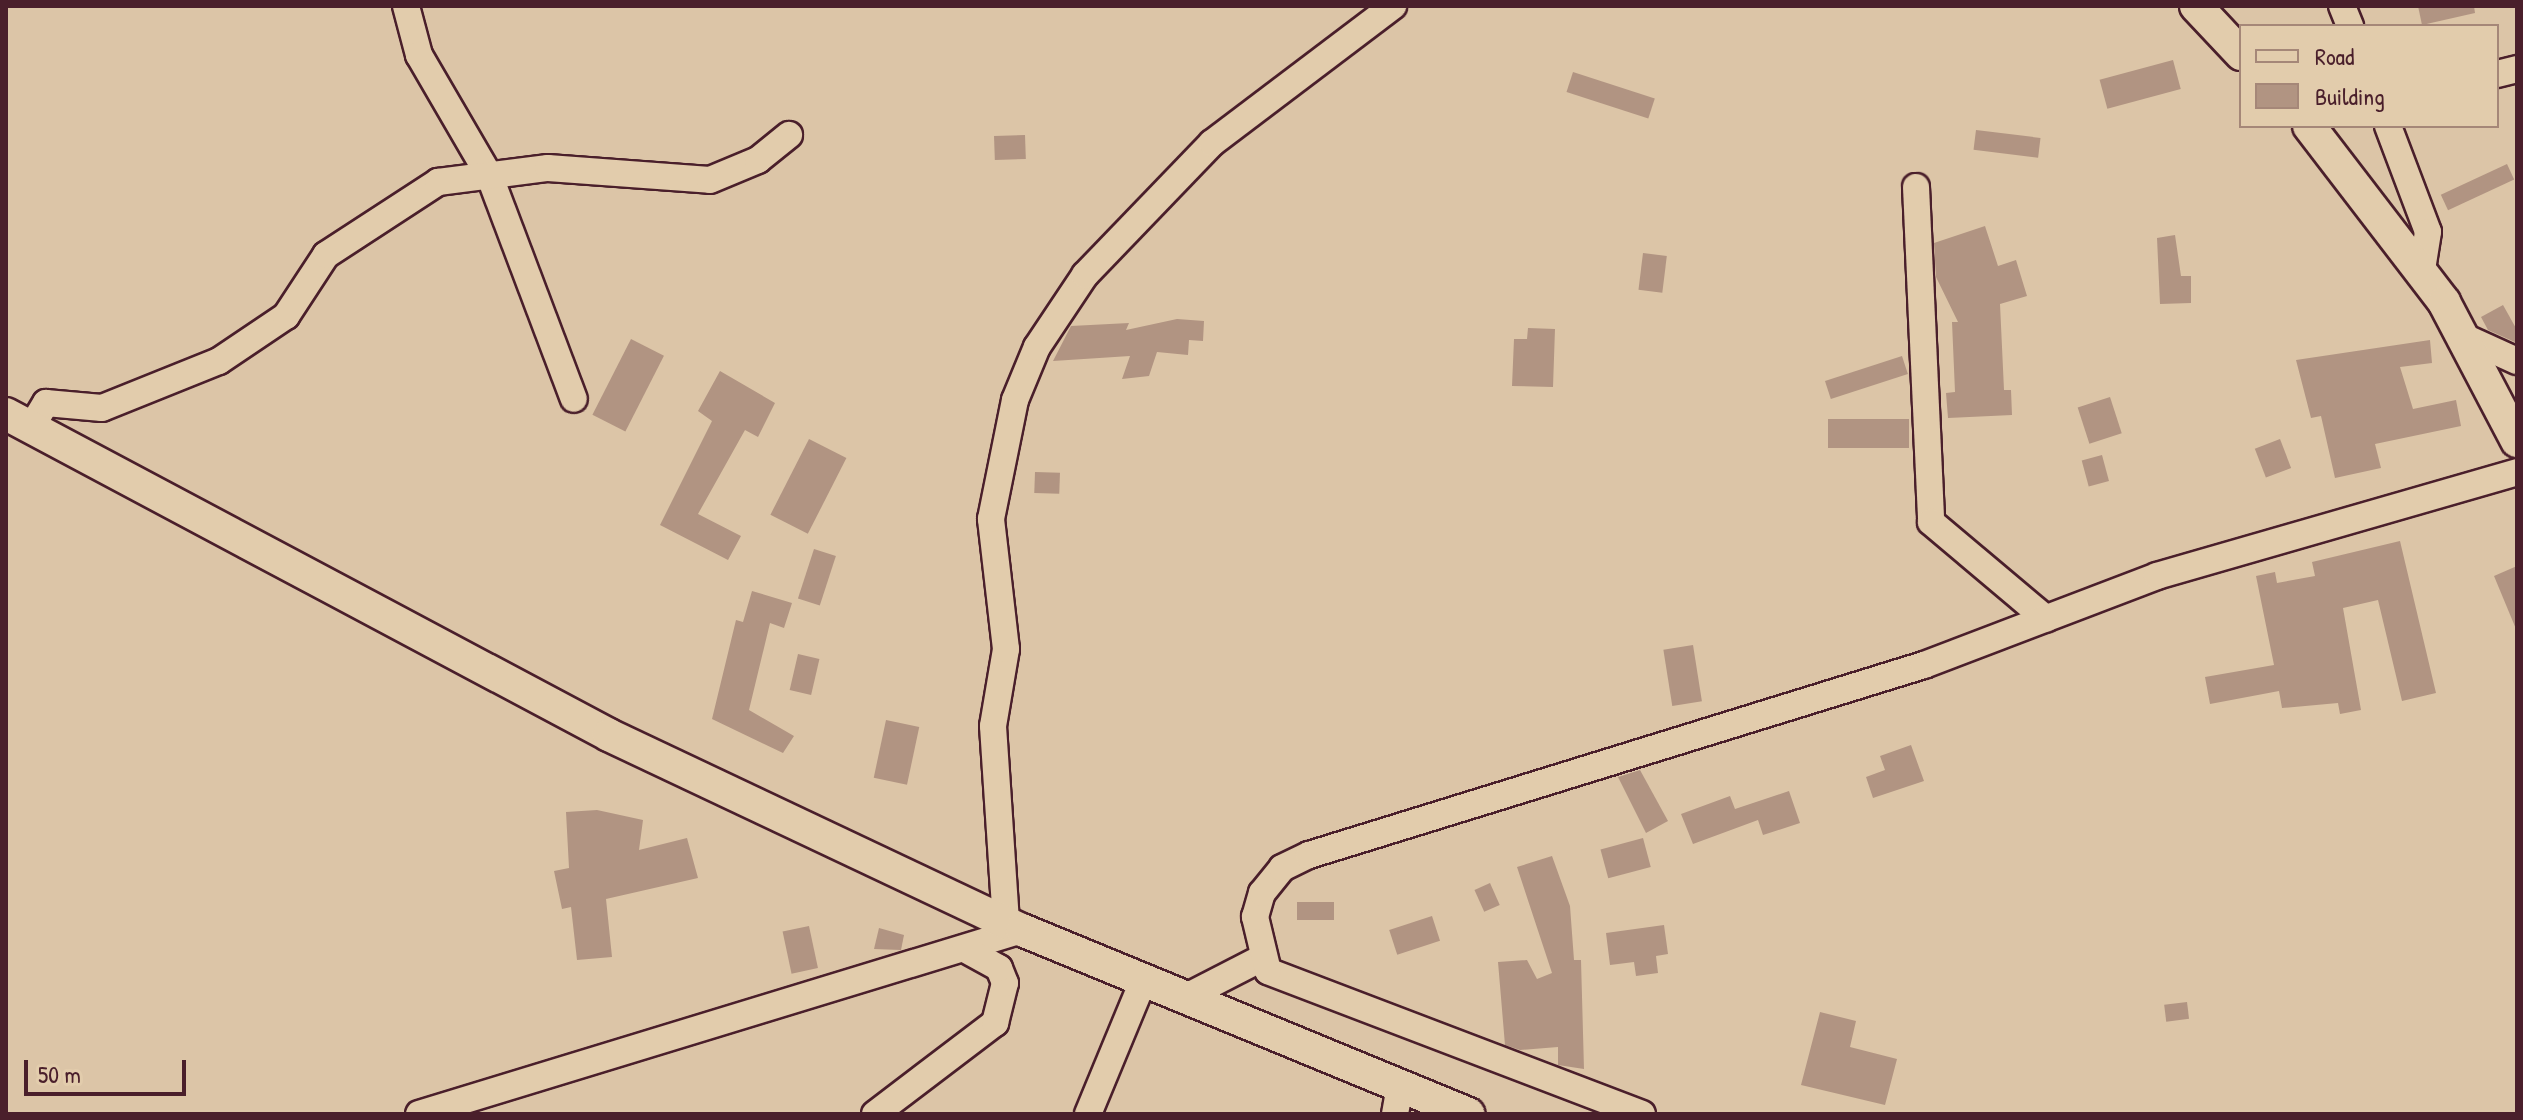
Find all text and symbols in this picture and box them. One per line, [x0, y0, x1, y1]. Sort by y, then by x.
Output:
legend [2239, 24, 2499, 128]
text: Road [2315, 40, 2354, 72]
text: Building [2315, 80, 2385, 112]
scale bar [28, 1044, 190, 1094]
text: 50 m [38, 1058, 81, 1090]

